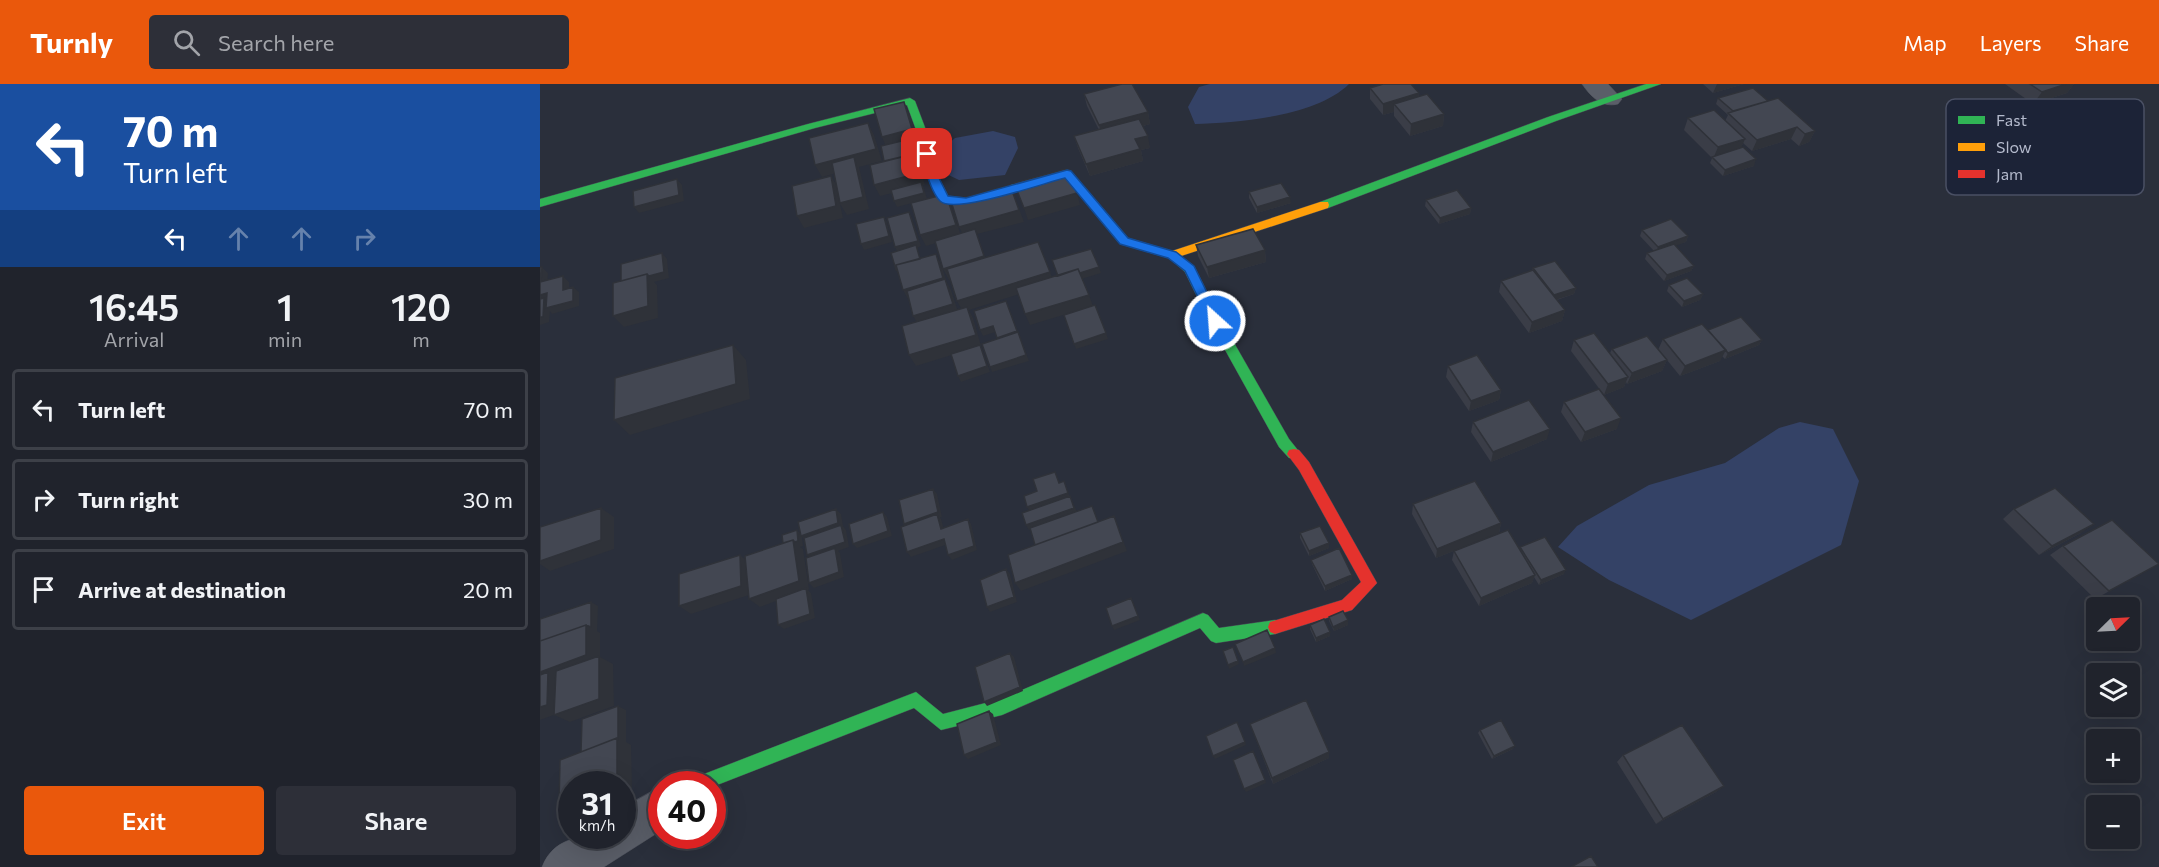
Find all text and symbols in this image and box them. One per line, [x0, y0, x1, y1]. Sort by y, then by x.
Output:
search box [149, 15, 569, 69]
text: Turnly [30, 25, 113, 59]
icon: search [170, 26, 203, 59]
text: Search here [218, 29, 334, 56]
text: Map [1903, 30, 1947, 55]
text: Layers [1980, 30, 2042, 55]
text: Share [2075, 30, 2129, 55]
legend [1946, 99, 2144, 195]
text: 70 m [123, 104, 218, 156]
icon: left [24, 108, 102, 186]
text: Fast [1996, 110, 2027, 129]
pin [901, 128, 952, 179]
icon: arrive [910, 137, 943, 170]
text: Slow [1996, 137, 2032, 156]
text: Turn left [123, 156, 227, 189]
text: Jam [1996, 164, 2023, 183]
icon: left [159, 222, 192, 255]
icon: ahead [222, 222, 255, 255]
icon: ahead [285, 222, 318, 255]
icon: right [348, 222, 381, 255]
text: 16:45 [89, 284, 179, 328]
text: 1 [277, 284, 293, 328]
text: 120 [391, 284, 451, 328]
position arrow [1183, 289, 1247, 353]
text: Arrival [104, 327, 164, 351]
text: min [268, 327, 302, 351]
text: m [412, 327, 430, 351]
icon: left [27, 393, 60, 426]
text: Turn left [78, 396, 165, 423]
text: 70 m [464, 396, 513, 423]
icon: right [27, 483, 60, 516]
text: Turn right [78, 486, 179, 513]
text: 30 m [463, 486, 513, 513]
icon: arrive [27, 573, 60, 606]
text: Arrive at destination [78, 576, 286, 603]
text: 20 m [463, 576, 513, 603]
north arrow [2086, 597, 2140, 651]
map controls [2086, 597, 2140, 849]
button: layers [2086, 663, 2140, 717]
button: + [2086, 729, 2140, 783]
speed limit sign: 40 [648, 771, 726, 849]
text: 31 [581, 784, 613, 821]
button: Exit [24, 786, 264, 855]
button: Share [276, 786, 516, 855]
button: − [2086, 795, 2140, 849]
text: km/h [579, 816, 615, 834]

